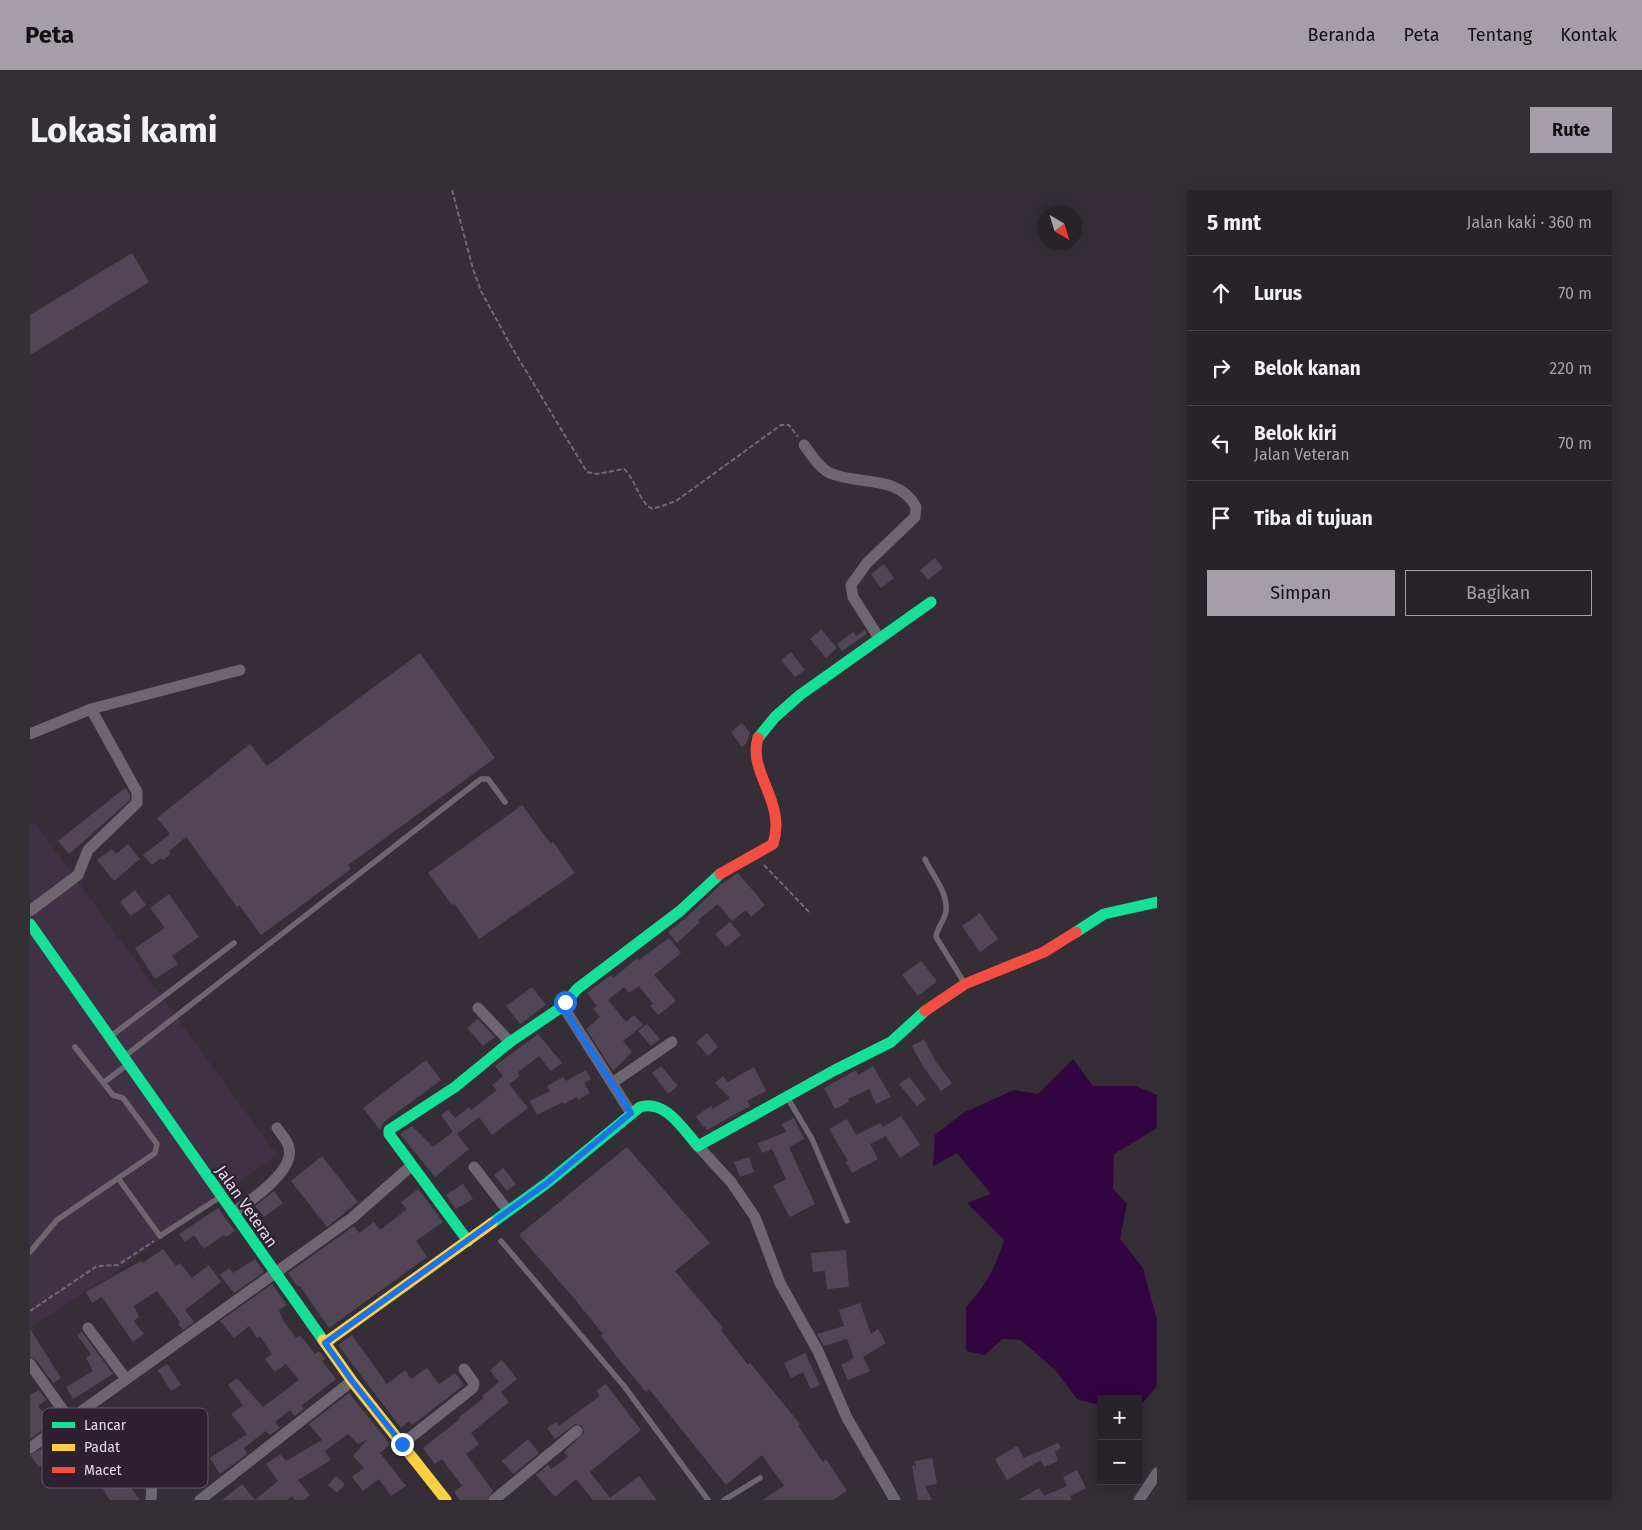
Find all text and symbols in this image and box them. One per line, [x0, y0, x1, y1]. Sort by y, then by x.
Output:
text: Peta [25, 21, 74, 49]
text: Beranda [1308, 24, 1376, 46]
text: Peta [1404, 24, 1439, 46]
text: Tentang [1467, 24, 1532, 46]
text: Kontak [1560, 24, 1617, 46]
button: Rute [1530, 107, 1612, 153]
text: Lokasi kami [30, 109, 218, 151]
north arrow [1037, 205, 1082, 250]
text: 5 mnt [1207, 210, 1261, 236]
text: Jalan kaki · 360 m [1467, 213, 1592, 232]
icon: ahead [1207, 279, 1235, 307]
text: Lurus [1254, 282, 1302, 305]
text: 70 m [1558, 284, 1592, 303]
icon: right [1207, 354, 1235, 382]
text: Belok kanan [1254, 357, 1361, 380]
text: 220 m [1549, 359, 1592, 378]
text: Belok kiri [1254, 422, 1337, 445]
icon: left [1207, 429, 1235, 457]
text: 70 m [1558, 434, 1592, 453]
text: Jalan Veteran [1254, 445, 1350, 464]
icon: arrive [1207, 504, 1235, 532]
text: Tiba di tujuan [1254, 507, 1373, 530]
button: Simpan [1207, 570, 1395, 616]
button: Bagikan [1405, 570, 1592, 616]
route start [554, 991, 577, 1014]
street label: Jalan Veteran [211, 1162, 282, 1251]
map controls [1097, 1395, 1142, 1485]
button: + [1097, 1395, 1142, 1440]
legend [42, 1408, 208, 1488]
text: Lancar [84, 1417, 127, 1434]
route end [391, 1433, 414, 1456]
text: Padat [84, 1439, 121, 1456]
button: − [1097, 1440, 1142, 1485]
text: Macet [84, 1462, 123, 1479]

